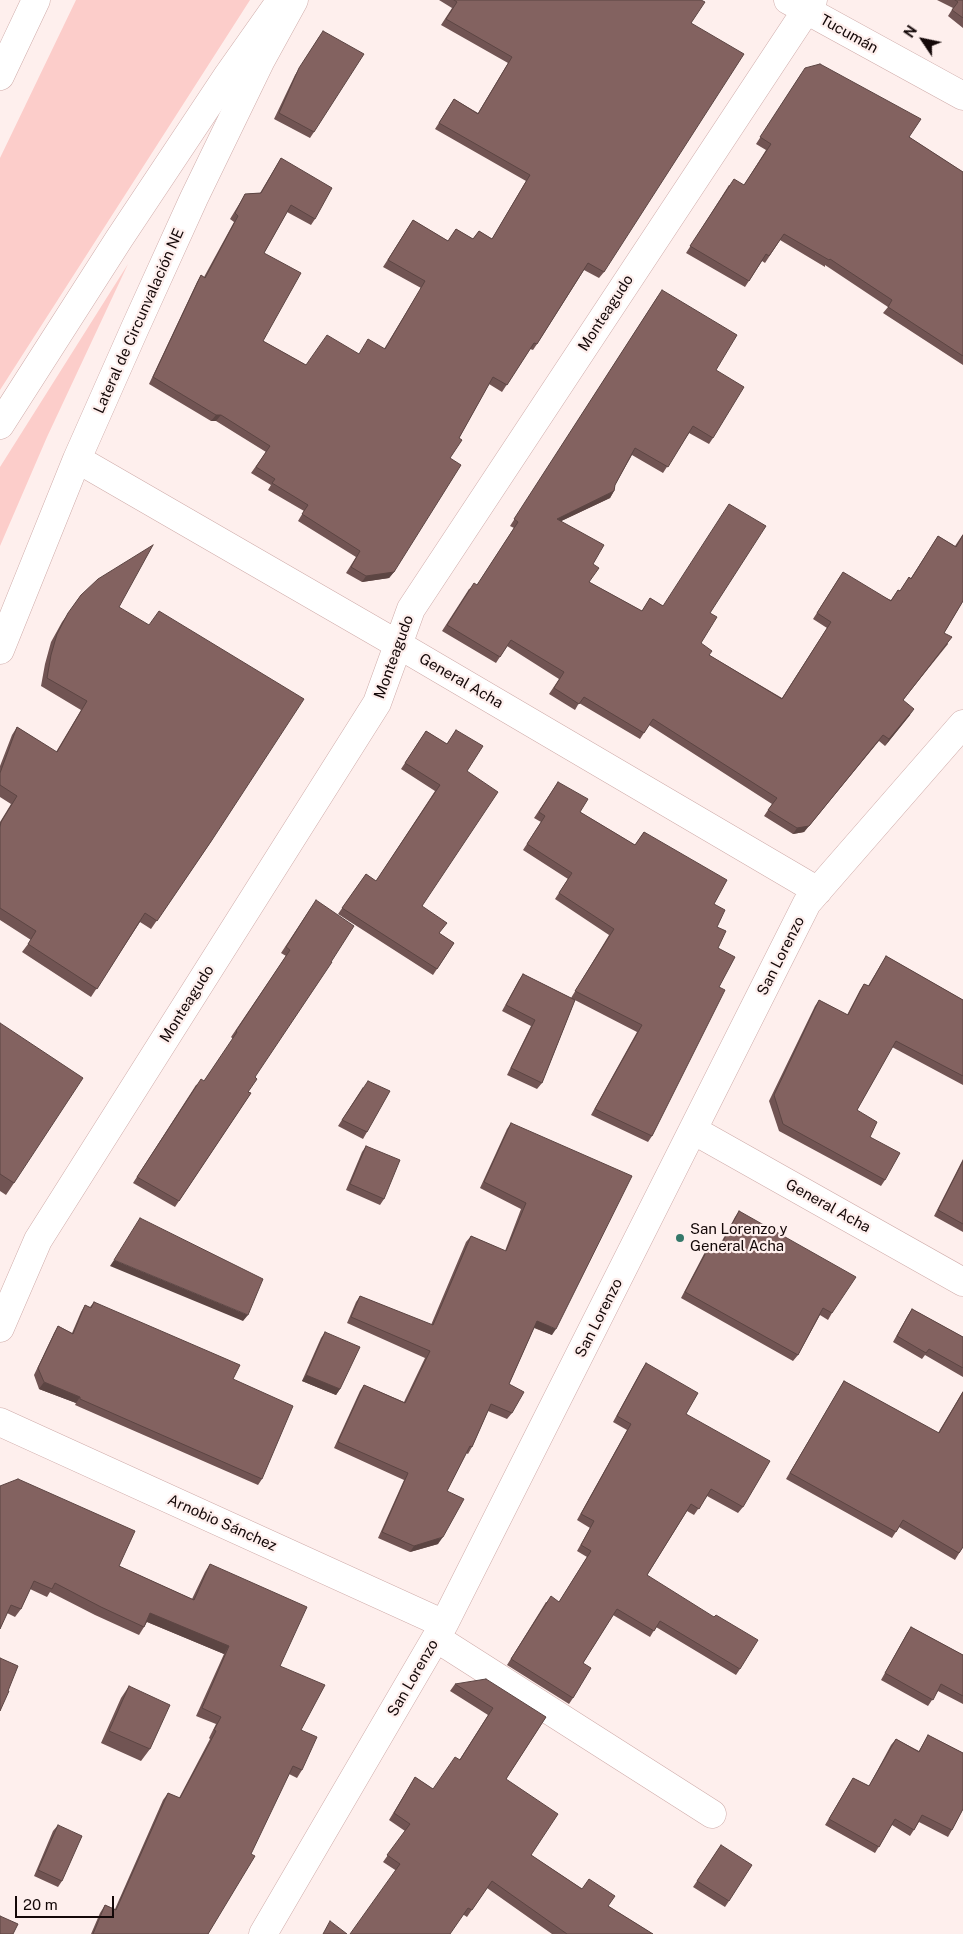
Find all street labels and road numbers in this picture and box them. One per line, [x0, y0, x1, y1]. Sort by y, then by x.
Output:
street label: Tucumán [817, 11, 881, 57]
street label: Lateral de Circunvalación NE [90, 226, 188, 416]
street label: Monteagudo [575, 271, 637, 355]
street label: Monteagudo [371, 613, 417, 701]
street label: General Acha [416, 650, 506, 712]
street label: San Lorenzo [753, 914, 809, 998]
street label: Monteagudo [156, 962, 218, 1046]
street label: General Acha [782, 1175, 874, 1237]
street label: San Lorenzo [571, 1276, 627, 1360]
street label: Arnobio Sánchez [165, 1491, 279, 1555]
street label: San Lorenzo [384, 1636, 442, 1720]

